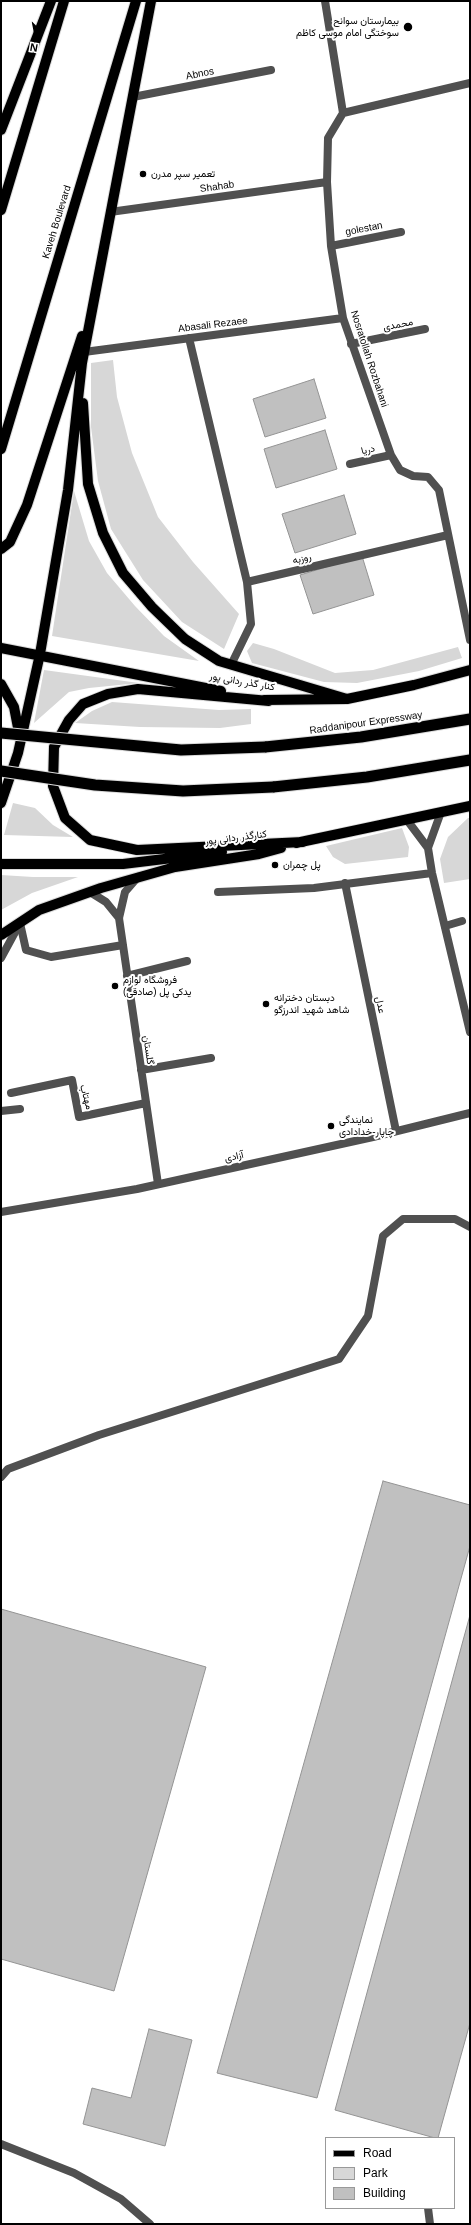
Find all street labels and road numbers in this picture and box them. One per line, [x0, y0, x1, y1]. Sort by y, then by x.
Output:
street label: Abnos [185, 65, 215, 83]
street label: Shahab [199, 179, 235, 195]
street label: Kaveh Boulevard [40, 184, 74, 260]
street label: golestan [344, 220, 384, 238]
street label: Nosratollah Rozbahani [348, 309, 390, 409]
street label: Abasali Rezaee [178, 315, 248, 335]
street label: محمدی [382, 316, 414, 334]
street label: دریا [360, 442, 376, 458]
street label: روزبه [291, 551, 313, 567]
street label: کنار گذر ردانی پور [208, 670, 276, 694]
street label: Raddanipour Expressway [309, 709, 423, 737]
street label: کنارگذر ردانی پور [204, 828, 268, 848]
street label: عدل [372, 996, 388, 1014]
street label: گلستان [140, 1035, 156, 1065]
street label: مهتاب [77, 1083, 95, 1111]
street label: آزادی [223, 1149, 245, 1165]

